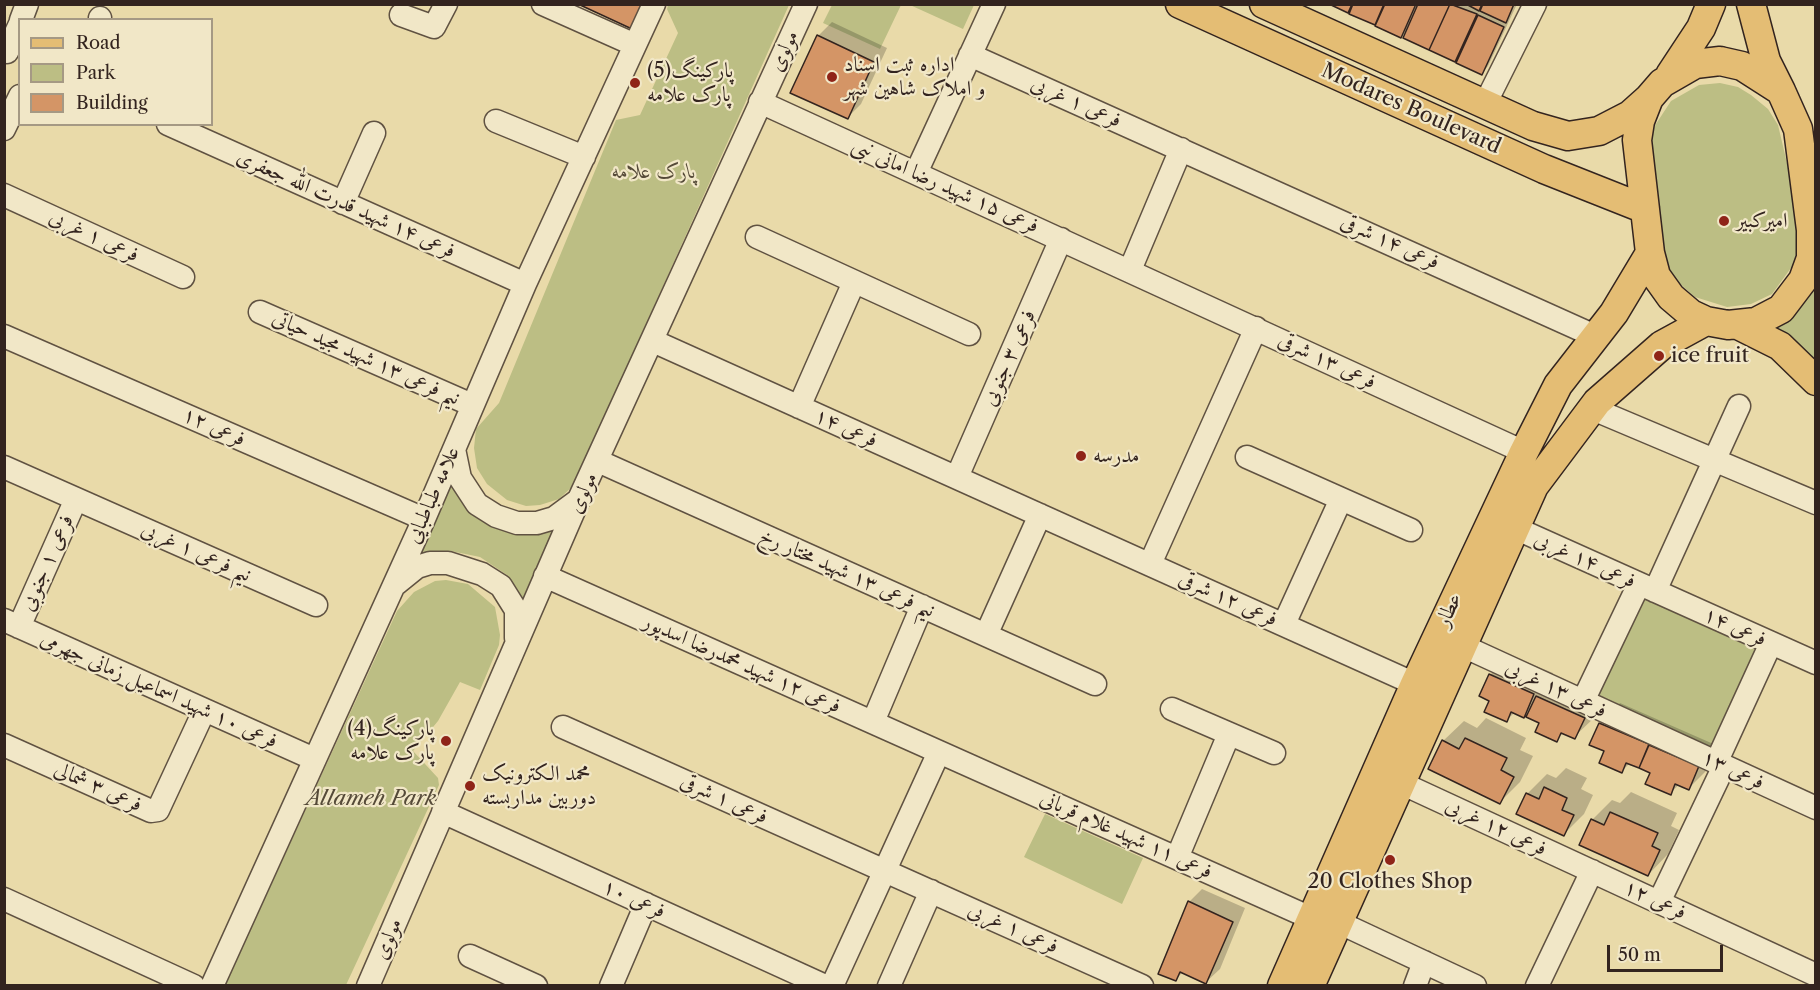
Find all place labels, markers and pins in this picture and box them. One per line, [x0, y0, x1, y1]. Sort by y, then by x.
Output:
place label: اداره ثبت اسناد و املاک شاهین شهر [844, 52, 985, 102]
place label: پارکینگ(5) پارک علامه [647, 58, 733, 108]
marker: اداره ثبت اسناد و املاک شاهین شهر [825, 70, 839, 84]
marker: پارکینگ(5) پارک علامه [628, 76, 642, 90]
place label: امیرکبیر [1736, 208, 1788, 234]
marker: امیرکبیر [1717, 214, 1731, 228]
place label: ice fruit [1671, 343, 1749, 369]
marker: ice fruit [1652, 349, 1666, 363]
place label: مدرسه [1093, 443, 1139, 469]
marker: مدرسه [1074, 449, 1088, 463]
place label: پارکینگ(4) پارک علامه [347, 716, 434, 766]
marker: پارکینگ(4) پارک علامه [439, 734, 453, 748]
place label: محمد الکترونیک دوربین مداربسته [482, 761, 596, 811]
marker: محمد الکترونیک دوربین مداربسته [463, 779, 477, 793]
marker: 20 Clothes Shop [1383, 853, 1397, 867]
place label: 20 Clothes Shop [1308, 869, 1472, 895]

